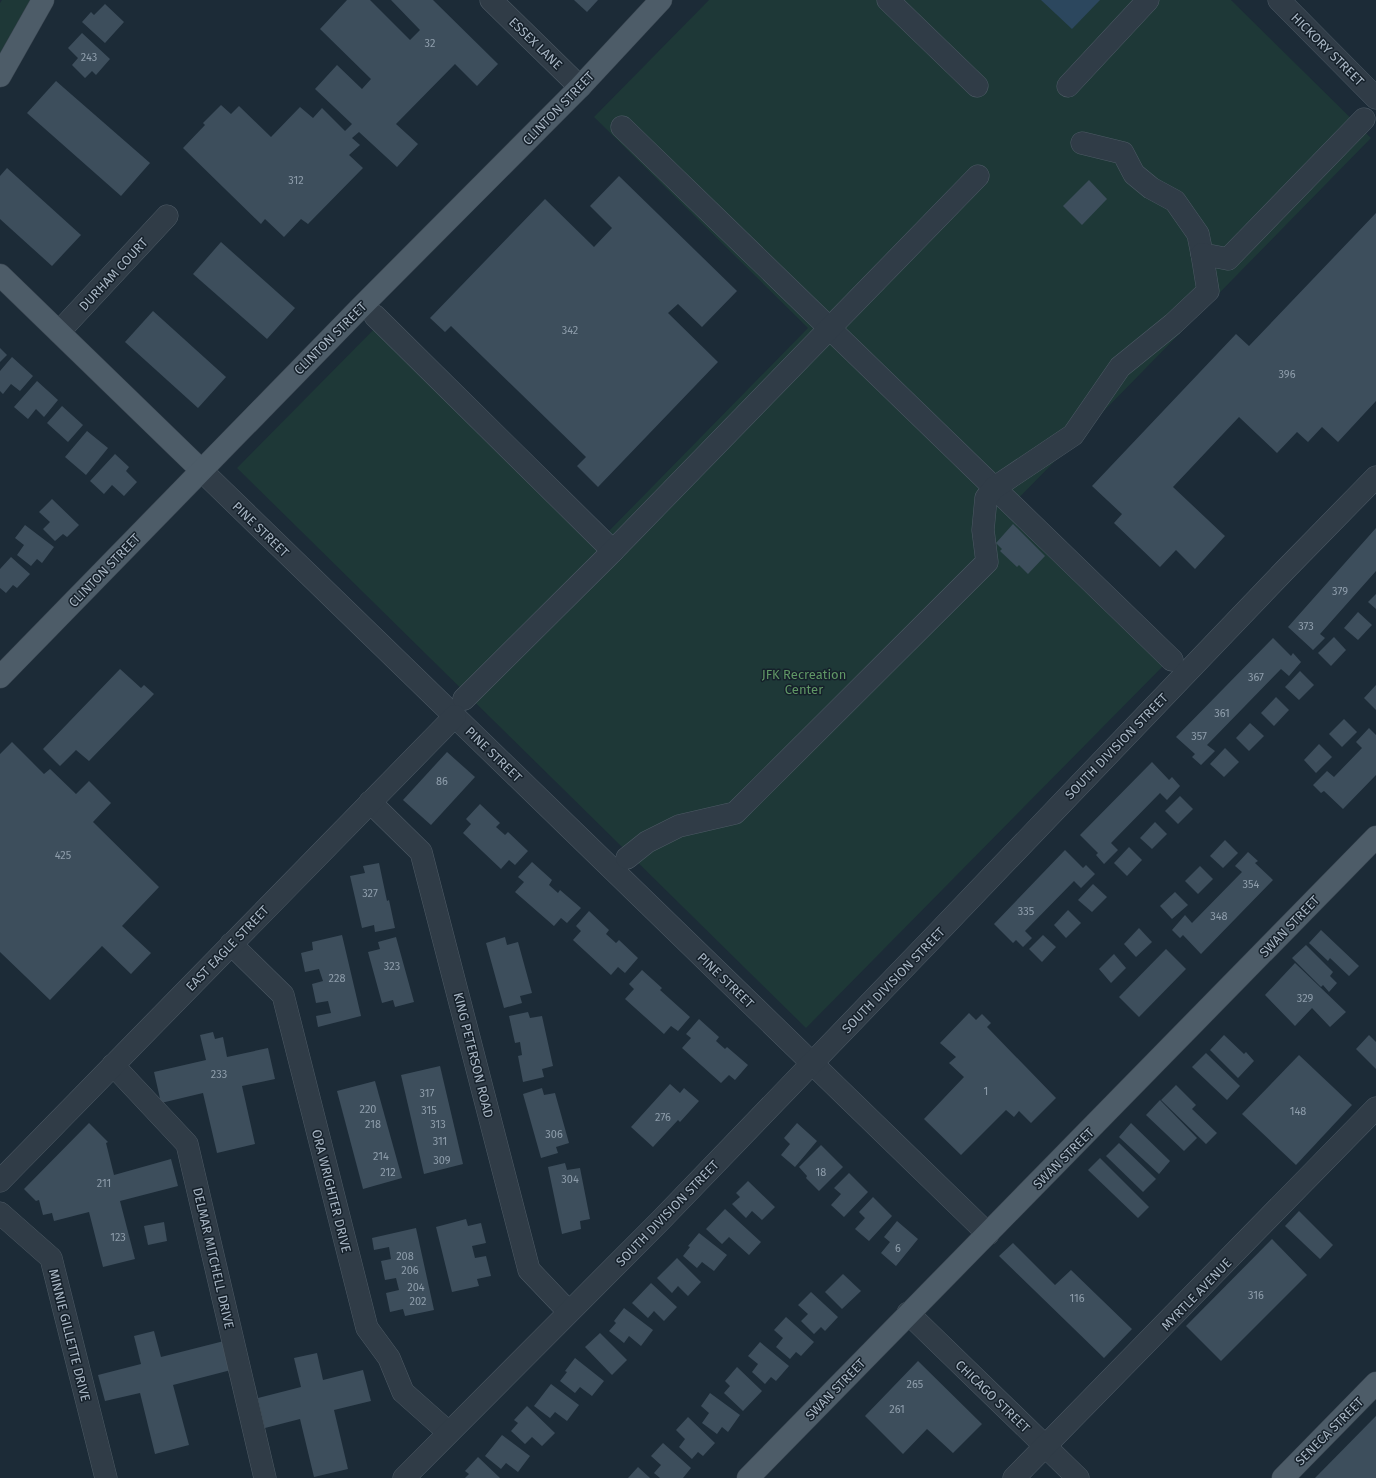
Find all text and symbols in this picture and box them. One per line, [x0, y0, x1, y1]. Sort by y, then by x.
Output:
street label: HICKORY STREET [1288, 10, 1367, 89]
street label: ESSEX LANE [506, 14, 565, 72]
house number: 32 [425, 37, 435, 50]
house number: 243 [81, 51, 97, 64]
street label: CLINTON STREET [520, 68, 597, 148]
house number: 312 [288, 174, 304, 187]
street label: DURHAM COURT [76, 235, 151, 314]
street label: CLINTON STREET [291, 299, 370, 378]
house number: 342 [562, 324, 578, 337]
house number: 396 [1279, 368, 1296, 381]
street label: PINE STREET [229, 499, 292, 560]
street label: CLINTON STREET [66, 530, 143, 610]
house number: 379 [1332, 585, 1348, 598]
house number: 373 [1298, 620, 1314, 633]
park label: JFK Recreation Center [762, 667, 846, 697]
house number: 367 [1248, 671, 1264, 684]
street label: SOUTH DIVISION STREET [1062, 690, 1171, 802]
house number: 361 [1214, 707, 1230, 720]
street label: PINE STREET [462, 724, 525, 785]
house number: 357 [1191, 730, 1207, 743]
house number: 86 [436, 775, 448, 788]
house number: 425 [55, 849, 72, 862]
house number: 354 [1243, 878, 1260, 891]
house number: 327 [362, 887, 378, 900]
street label: SWAN STREET [1256, 892, 1323, 960]
street label: EAST EAGLE STREET [183, 902, 272, 994]
house number: 335 [1018, 905, 1035, 918]
house number: 348 [1210, 910, 1228, 923]
street label: SOUTH DIVISION STREET [839, 924, 948, 1036]
street label: PINE STREET [694, 950, 757, 1011]
house number: 323 [384, 960, 400, 973]
house number: 228 [329, 972, 345, 985]
street label: KING PETERSON ROAD [451, 991, 496, 1119]
house number: 329 [1297, 992, 1313, 1005]
house number: 233 [211, 1068, 227, 1081]
house number: 1 [984, 1085, 988, 1098]
house number: 317 [420, 1087, 435, 1100]
house number: 220 [359, 1103, 377, 1116]
house number: 315 [421, 1104, 437, 1117]
house number: 148 [1290, 1105, 1306, 1118]
house number: 276 [655, 1111, 671, 1124]
house number: 218 [365, 1118, 381, 1131]
house number: 313 [430, 1118, 446, 1131]
street label: SWAN STREET [1030, 1125, 1097, 1192]
street label: ORA WRIGHTER DRIVE [309, 1128, 354, 1254]
house number: 306 [545, 1128, 563, 1141]
house number: 311 [433, 1135, 447, 1148]
house number: 214 [373, 1150, 389, 1163]
house number: 309 [433, 1154, 451, 1167]
street label: SOUTH DIVISION STREET [613, 1157, 722, 1269]
house number: 212 [380, 1166, 396, 1179]
house number: 18 [816, 1166, 826, 1179]
house number: 304 [561, 1173, 579, 1186]
house number: 211 [97, 1177, 111, 1190]
street label: DELMAR MITCHELL DRIVE [190, 1186, 237, 1330]
house number: 123 [110, 1231, 126, 1244]
house number: 6 [895, 1242, 901, 1255]
house number: 208 [396, 1250, 414, 1263]
street label: MYRTLE AVENUE [1158, 1255, 1234, 1333]
house number: 206 [401, 1264, 419, 1277]
street label: MINNIE GILLETTE DRIVE [46, 1267, 93, 1403]
house number: 204 [407, 1281, 425, 1294]
house number: 316 [1248, 1289, 1264, 1302]
house number: 116 [1069, 1292, 1085, 1305]
house number: 202 [410, 1295, 426, 1308]
street label: SWAN STREET [802, 1355, 869, 1423]
street label: CHICAGO STREET [952, 1357, 1033, 1436]
house number: 265 [907, 1378, 924, 1391]
street label: SENECA STREET [1292, 1394, 1367, 1468]
house number: 261 [889, 1403, 905, 1416]

